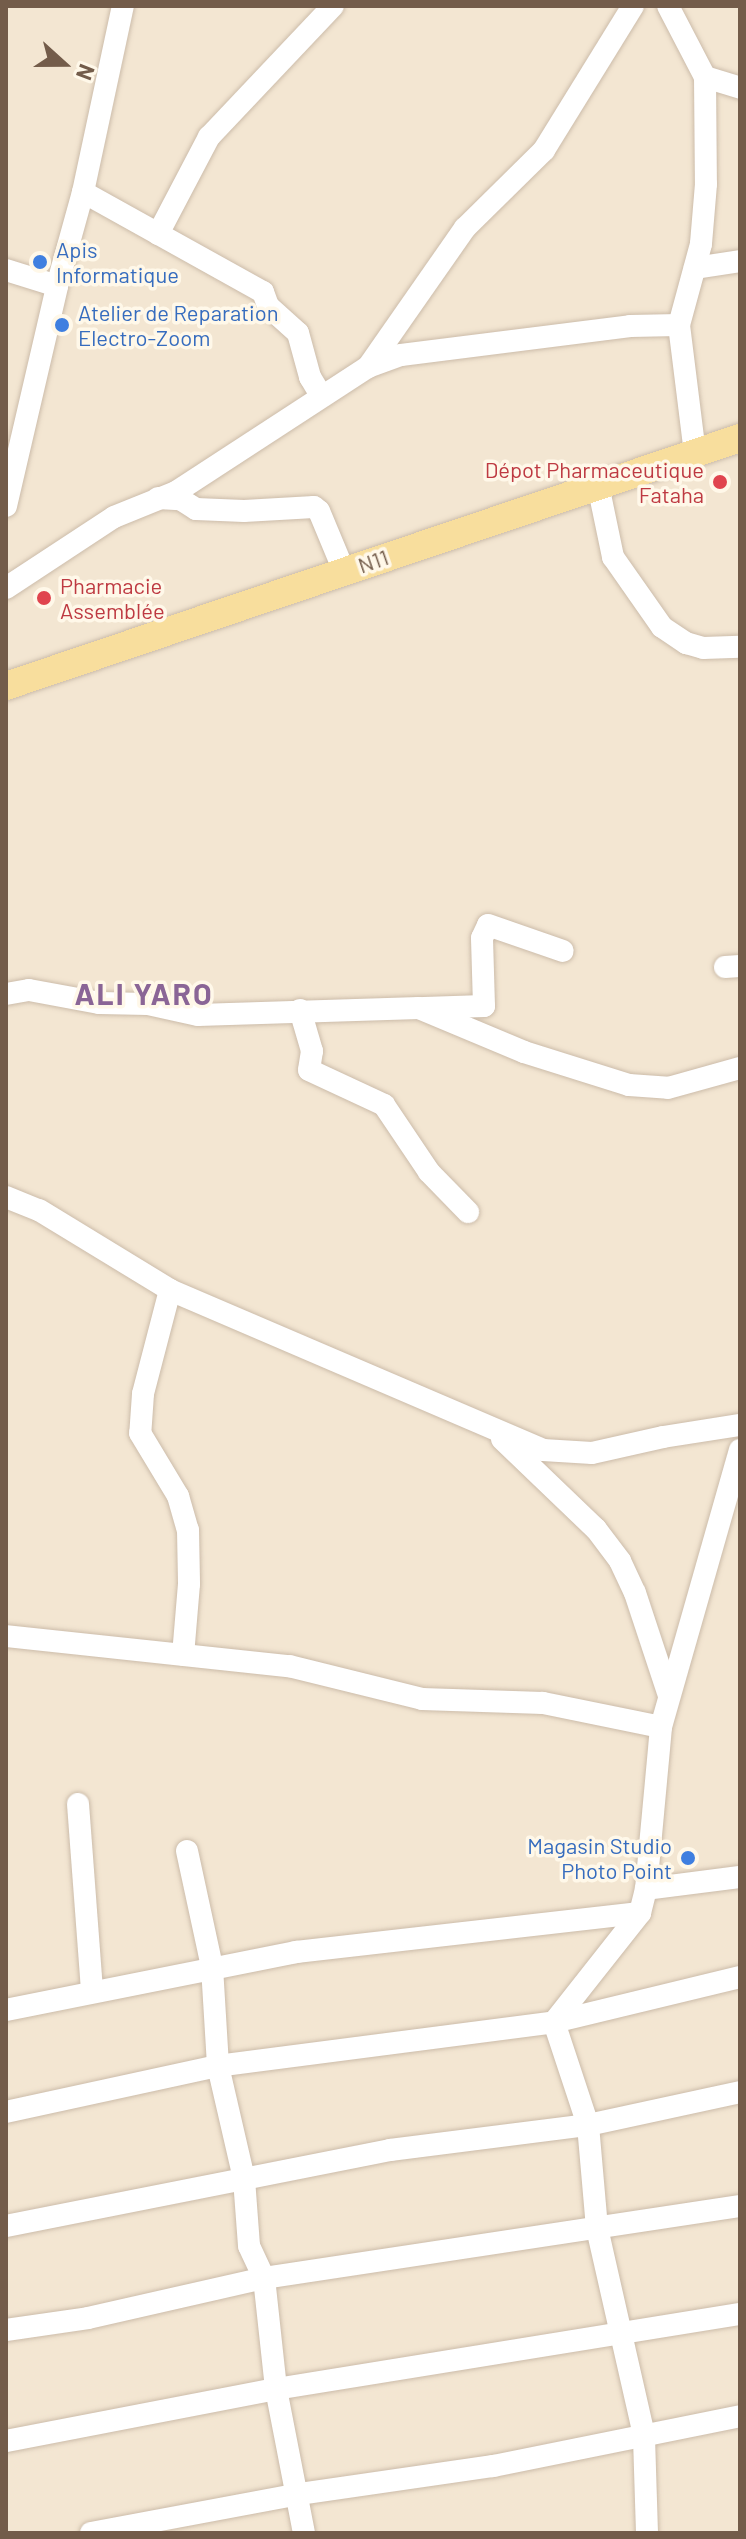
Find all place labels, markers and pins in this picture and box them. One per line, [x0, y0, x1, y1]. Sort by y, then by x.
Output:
place label: Apis Informatique [56, 236, 179, 288]
marker: Apis Informatique [31, 253, 49, 271]
place label: Atelier de Reparation Electro-Zoom [78, 299, 279, 350]
marker: Atelier de Reparation Electro-Zoom [53, 316, 71, 334]
place label: Dépot Pharmaceutique Fataha [485, 456, 704, 508]
marker: Dépot Pharmaceutique Fataha [711, 473, 729, 491]
place label: Pharmacie Assemblée [60, 572, 165, 624]
marker: Pharmacie Assemblée [35, 589, 53, 607]
place label: Magasin Studio Photo Point [527, 1832, 672, 1884]
marker: Magasin Studio Photo Point [679, 1849, 697, 1867]

